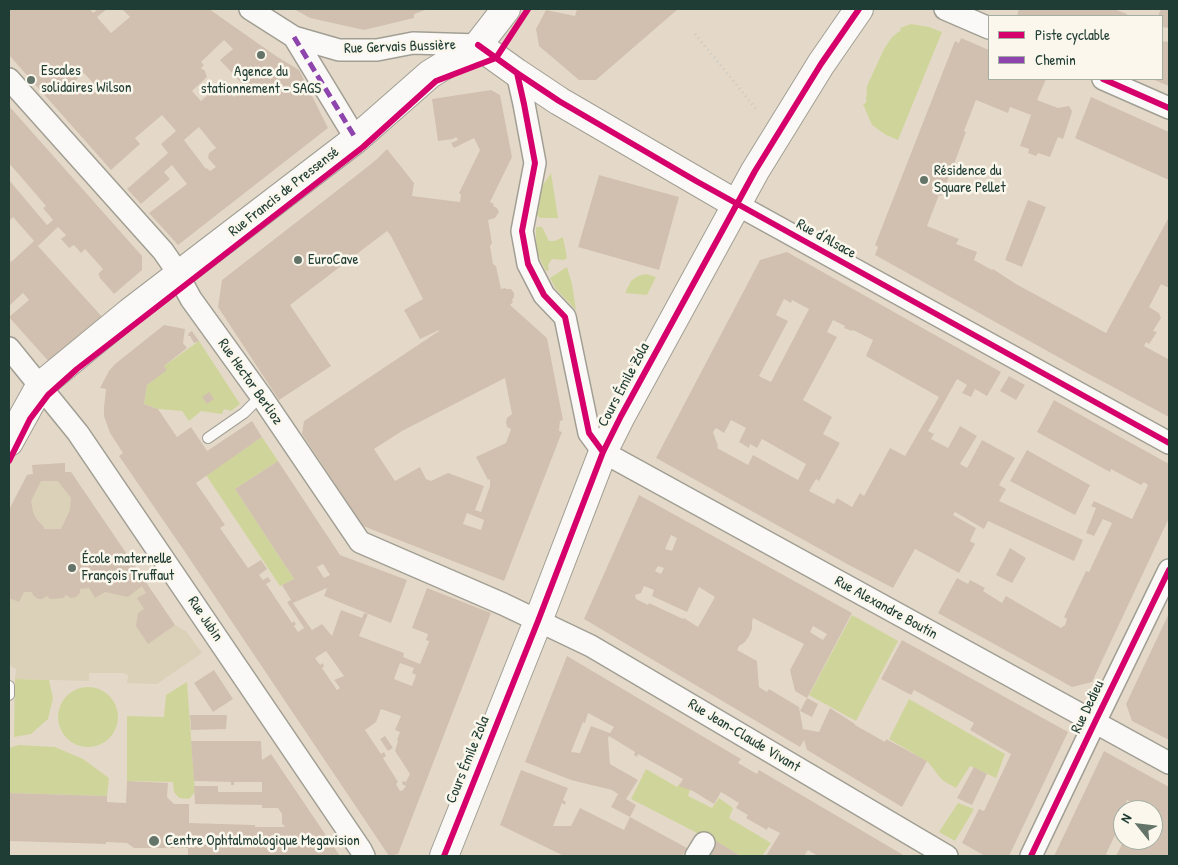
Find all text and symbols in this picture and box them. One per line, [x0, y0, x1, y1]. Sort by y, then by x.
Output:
legend [988, 15, 1163, 80]
text: Piste cyclable [1035, 24, 1110, 45]
street label: Rue Gervais Bussière [344, 36, 456, 58]
marker: Agence du stationnement - SAGS [255, 49, 267, 61]
text: Chemin [1035, 49, 1076, 70]
place label: Escales solidaires Wilson [41, 62, 131, 97]
place label: Agence du stationnement - SAGS [201, 63, 321, 98]
marker: Escales solidaires Wilson [25, 74, 37, 86]
street label: Rue Francis de Pressensé [225, 143, 343, 241]
place label: Résidence du Square Pellet [934, 162, 1006, 197]
marker: Résidence du Square Pellet [918, 174, 930, 186]
street label: Rue d'Alsace [793, 215, 859, 263]
place label: EuroCave [308, 251, 359, 269]
marker: EuroCave [292, 254, 304, 266]
street label: Rue Hector Berlioz [214, 336, 286, 428]
street label: Cours Émile Zola [594, 340, 654, 430]
place label: École maternelle François Truffaut [82, 550, 174, 585]
marker: École maternelle François Truffaut [66, 562, 78, 574]
street label: Rue Alexandre Boutin [831, 572, 941, 644]
street label: Rue Jubin [184, 593, 226, 645]
street label: Rue Dedieu [1068, 678, 1108, 736]
street label: Rue Jean-Claude Vivant [685, 695, 803, 777]
street label: Cours Émile Zola [442, 714, 494, 806]
north arrow [1113, 800, 1163, 850]
text: N [1115, 810, 1135, 826]
place label: Centre Ophtalmologique Megavision [165, 832, 360, 850]
marker: Centre Ophtalmologique Megavision [147, 834, 161, 848]

